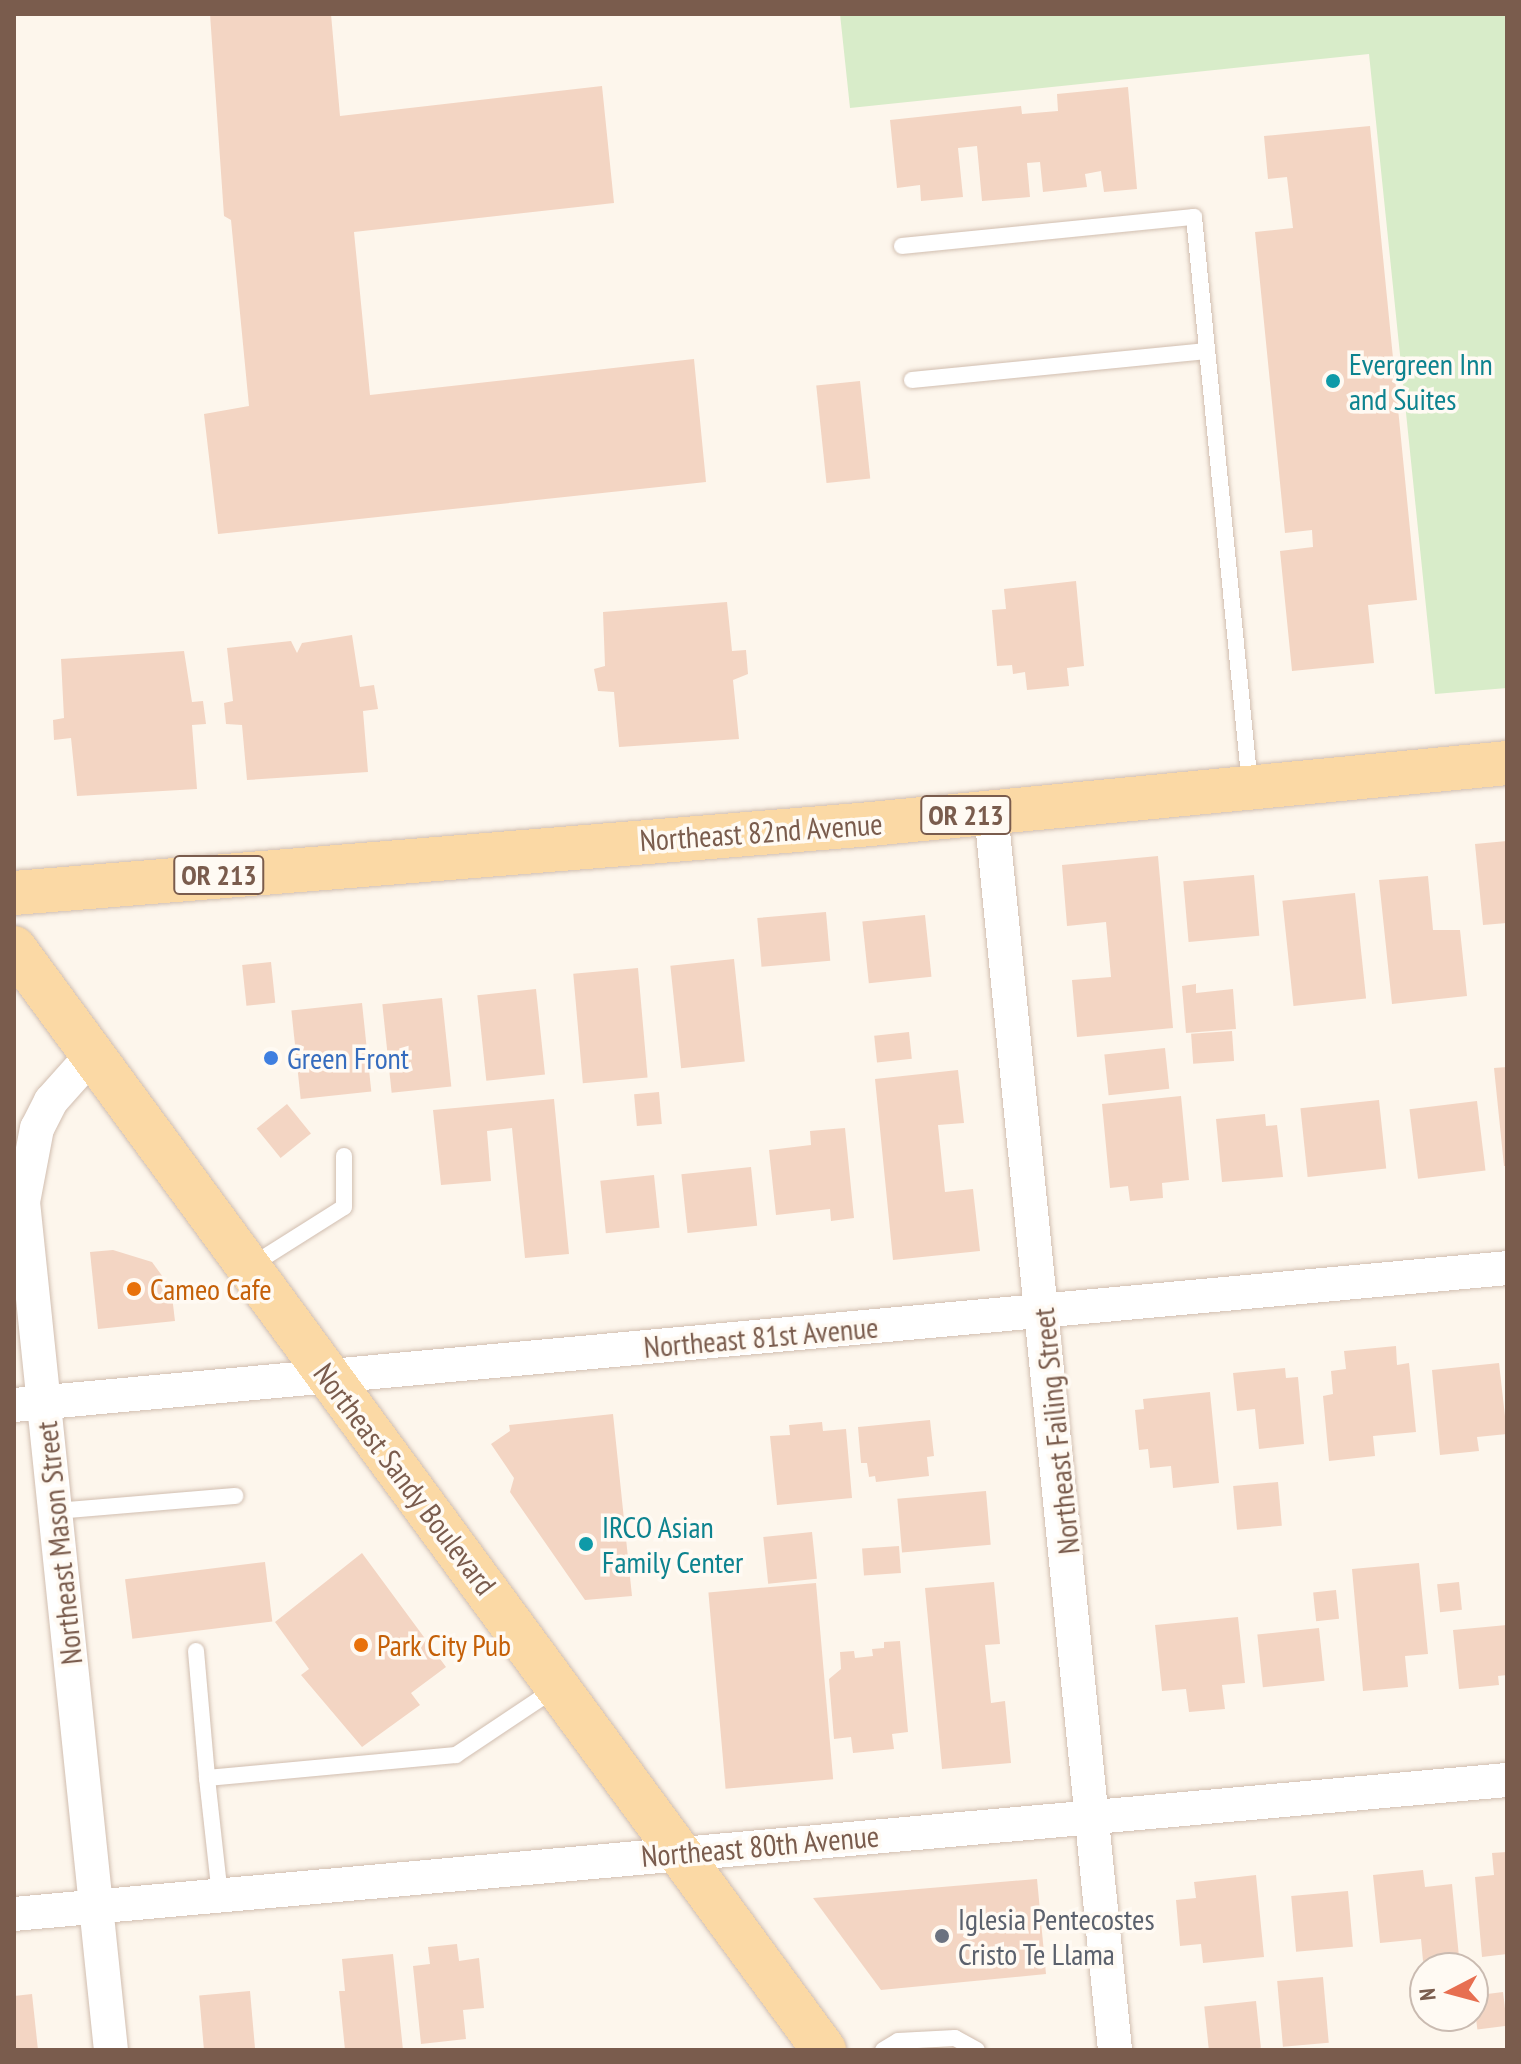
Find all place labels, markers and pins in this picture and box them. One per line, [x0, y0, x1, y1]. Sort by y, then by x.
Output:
place label: Evergreen Inn and Suites [1349, 346, 1493, 416]
marker: Evergreen Inn and Suites [1324, 372, 1342, 390]
place label: Green Front [287, 1040, 409, 1076]
marker: Green Front [262, 1049, 280, 1067]
place label: Cameo Cafe [150, 1271, 272, 1307]
marker: Cameo Cafe [125, 1280, 143, 1298]
place label: IRCO Asian Family Center [602, 1509, 744, 1580]
marker: IRCO Asian Family Center [577, 1535, 595, 1553]
place label: Park City Pub [377, 1627, 513, 1663]
marker: Park City Pub [352, 1636, 370, 1654]
place label: Iglesia Pentecostes Cristo Te Llama [958, 1901, 1155, 1972]
marker: Iglesia Pentecostes Cristo Te Llama [933, 1927, 951, 1945]

